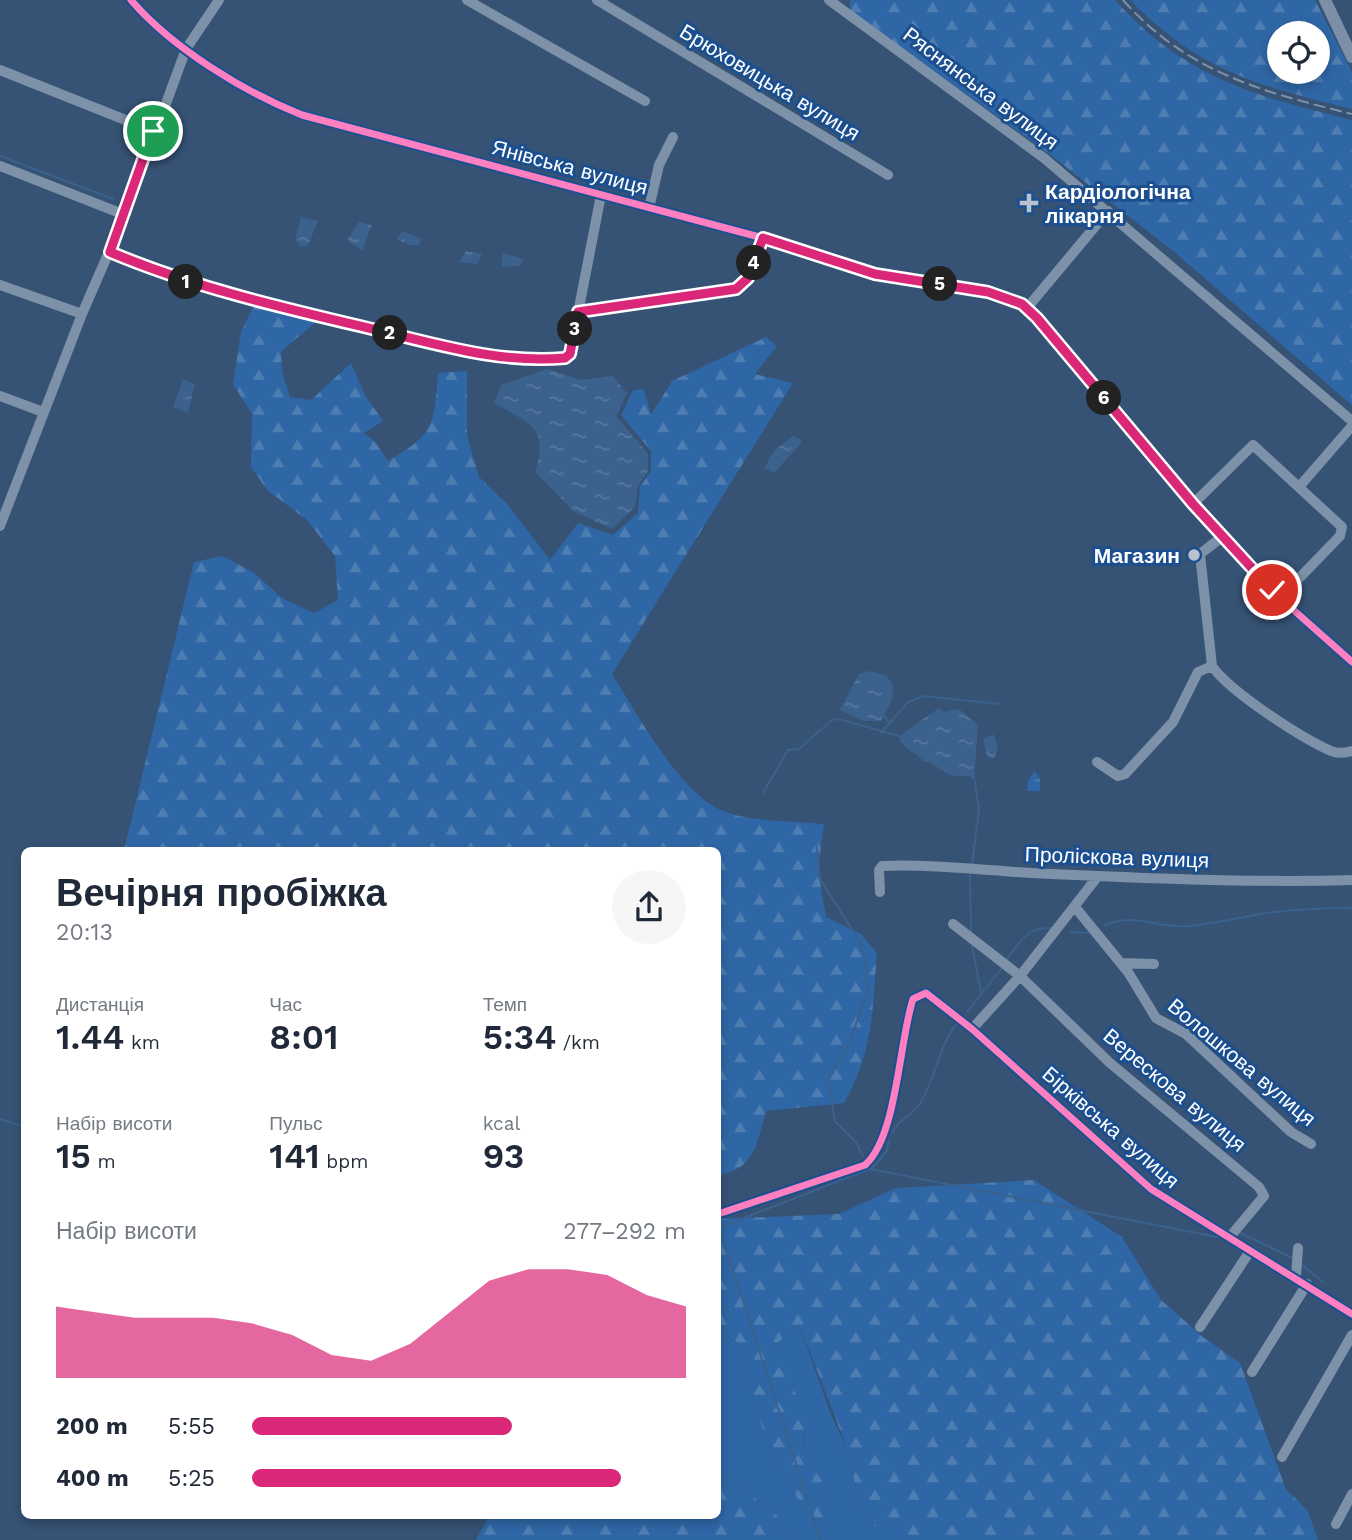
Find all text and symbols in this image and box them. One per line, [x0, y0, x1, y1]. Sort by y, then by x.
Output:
street label: Брюховицька вулиця [676, 18, 864, 146]
map controls [1267, 21, 1330, 84]
button: locate [1267, 21, 1330, 84]
street label: Ряснянська вулиця [898, 22, 1064, 154]
pin [123, 101, 183, 161]
icon: arrive [134, 112, 172, 150]
street label: Янівська вулиця [489, 134, 651, 200]
place label: Кардіологічна лікарня [1045, 179, 1191, 228]
marker: Кардіологічна лікарня [1019, 193, 1039, 213]
pin: 4 [736, 246, 772, 280]
text: 4 [747, 251, 760, 274]
pin: 1 [168, 264, 204, 300]
pin: 5 [922, 266, 958, 302]
text: 1 [181, 270, 190, 293]
text: 5 [934, 272, 945, 295]
pin: 3 [558, 312, 592, 346]
pin: 2 [372, 316, 408, 350]
text: 3 [569, 317, 580, 340]
text: 2 [384, 321, 395, 344]
pin: 6 [1086, 380, 1122, 416]
text: 6 [1098, 386, 1109, 409]
place label: Магазин [1094, 543, 1180, 568]
marker: Магазин [1186, 547, 1202, 563]
pin [1242, 560, 1302, 620]
icon: check [1253, 571, 1291, 609]
street label: Проліскова вулиця [1024, 841, 1210, 873]
button: share [612, 870, 686, 944]
text: Вечірня пробіжка [56, 871, 387, 915]
text: 20:13 [56, 919, 113, 946]
text: Дистанція [56, 993, 144, 1016]
text: Час [269, 993, 302, 1016]
text: Темп [483, 993, 527, 1016]
street label: Волошкова вулиця [1163, 993, 1321, 1131]
text: 1.44 [56, 1016, 125, 1058]
text: 8:01 [269, 1016, 338, 1058]
text: 5:34 [483, 1016, 556, 1058]
street label: Верескова вулиця [1099, 1023, 1251, 1157]
text: km [125, 1031, 160, 1054]
text: /km [556, 1031, 600, 1054]
street label: Бірківська вулиця [1038, 1061, 1184, 1193]
text: Набір висоти [56, 1112, 172, 1135]
text: Пульс [269, 1112, 323, 1135]
text: kcal [483, 1112, 520, 1135]
text: 15 [56, 1135, 91, 1177]
text: 141 [269, 1135, 320, 1177]
text: 93 [483, 1135, 524, 1177]
text: m [91, 1150, 116, 1173]
text: bpm [320, 1150, 368, 1173]
text: Набір висоти [56, 1218, 197, 1245]
text: 277–292 m [563, 1218, 686, 1245]
text: 200 m [56, 1413, 128, 1440]
text: 5:55 [168, 1413, 215, 1440]
text: 400 m [56, 1465, 129, 1492]
text: 5:25 [168, 1465, 215, 1492]

